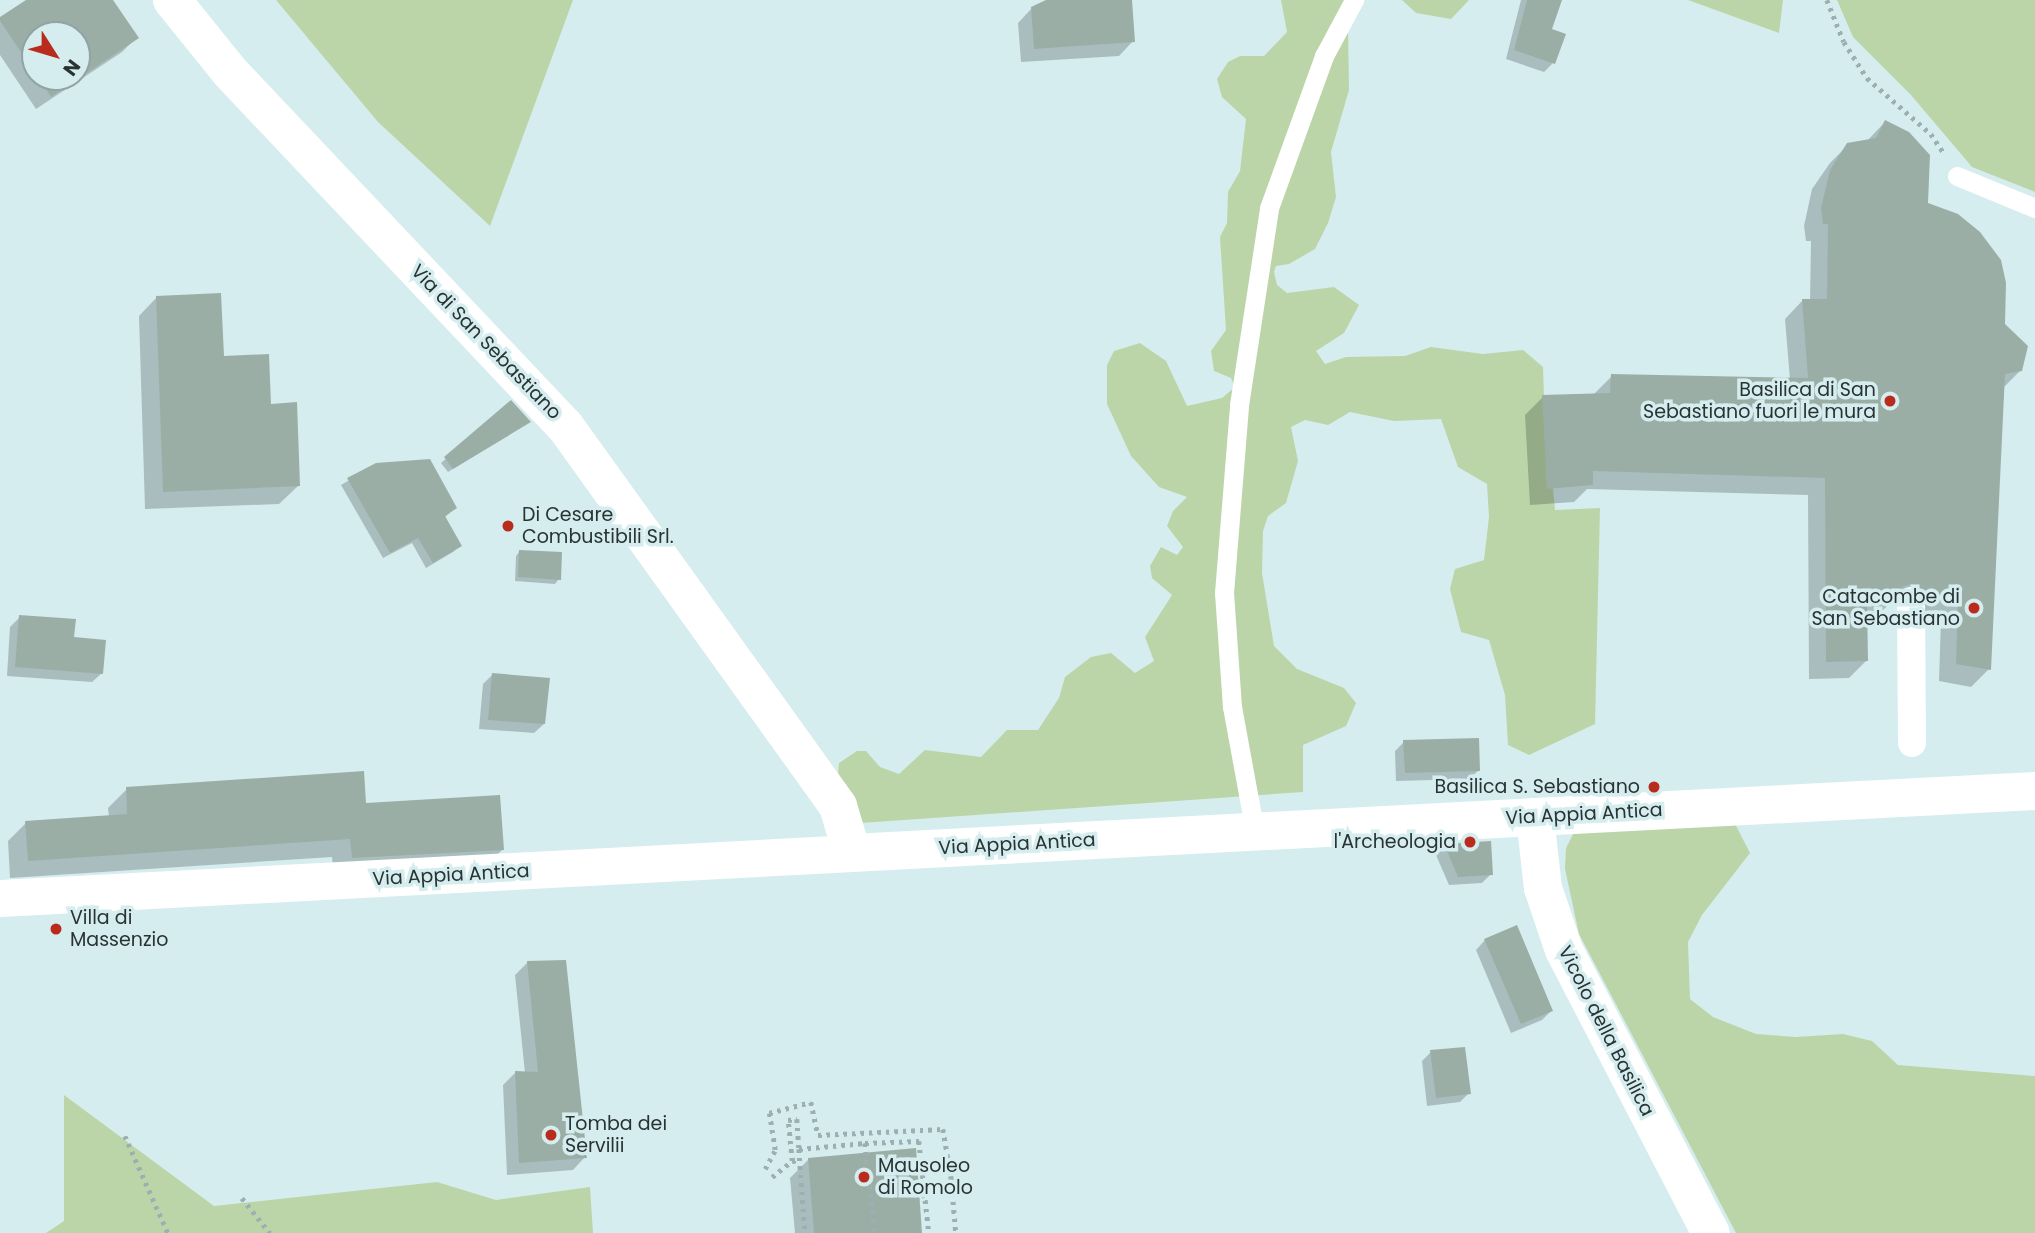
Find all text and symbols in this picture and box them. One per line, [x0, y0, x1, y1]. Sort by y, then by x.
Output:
north arrow [21, 21, 91, 91]
text: N [56, 54, 87, 82]
street label: Via di San Sebastiano [406, 260, 566, 424]
place label: Basilica di San Sebastiano fuori le mura [1643, 379, 1876, 423]
marker: Basilica di San Sebastiano fuori le mura [1882, 393, 1898, 409]
place label: Di Cesare Combustibili Srl. [522, 504, 674, 548]
marker: Di Cesare Combustibili Srl. [500, 518, 516, 534]
place label: Catacombe di San Sebastiano [1811, 586, 1960, 630]
marker: Catacombe di San Sebastiano [1966, 600, 1982, 616]
place label: Basilica S. Sebastiano [1435, 776, 1640, 798]
marker: Basilica S. Sebastiano [1646, 779, 1662, 795]
street label: Via Appia Antica [1505, 798, 1663, 830]
street label: Via Appia Antica [938, 828, 1096, 860]
place label: l'Archeologia [1334, 831, 1456, 853]
marker: l'Archeologia [1462, 834, 1478, 850]
street label: Via Appia Antica [372, 859, 530, 891]
place label: Villa di Massenzio [70, 907, 168, 951]
marker: Villa di Massenzio [48, 921, 64, 937]
street label: Vicolo della Basilica [1553, 942, 1659, 1120]
place label: Tomba dei Servilii [565, 1113, 667, 1157]
marker: Tomba dei Servilii [543, 1127, 559, 1143]
place label: Mausoleo di Romolo [878, 1155, 973, 1199]
marker: Mausoleo di Romolo [856, 1169, 872, 1185]

